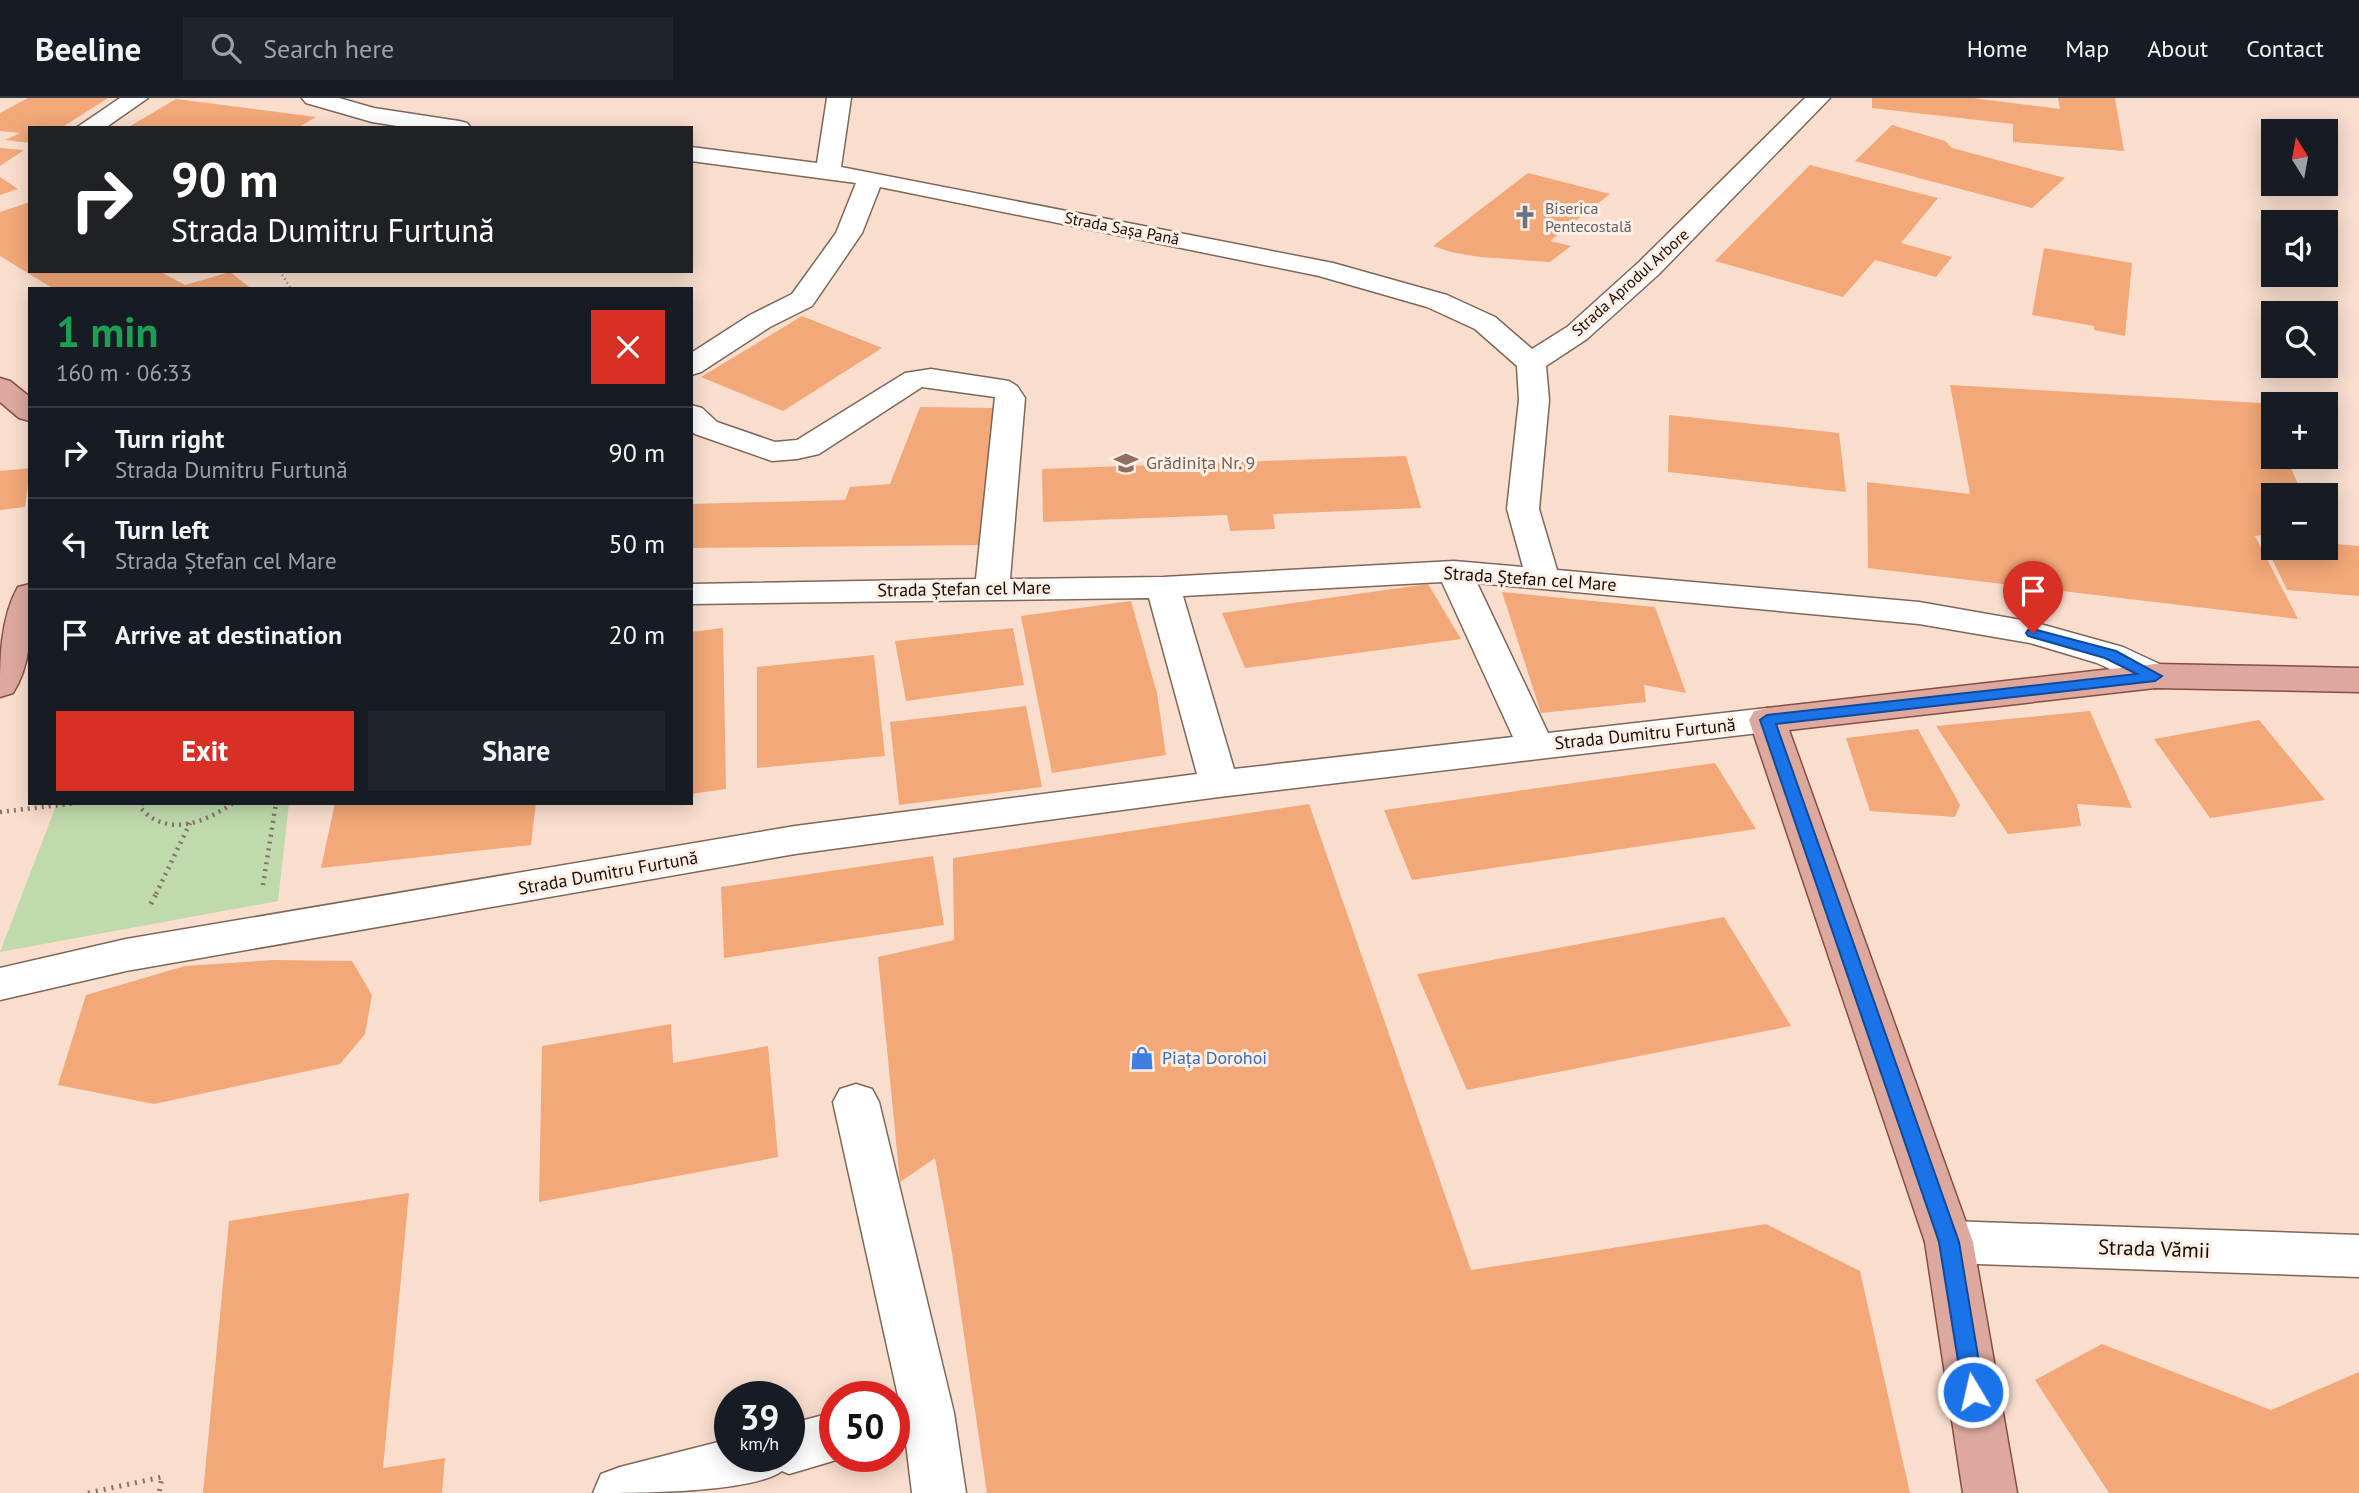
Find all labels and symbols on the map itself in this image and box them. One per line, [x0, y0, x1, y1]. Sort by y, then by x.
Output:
north arrow [2261, 119, 2338, 196]
place label: Biserica Pentecostală [1545, 198, 1632, 236]
church icon: Biserica Pentecostală [1511, 203, 1539, 231]
street label: Strada Sașa Pană [1063, 207, 1181, 249]
street label: Strada Aprodul Arbore [1567, 224, 1693, 340]
school or university icon: Grădinița Nr. 9 [1112, 449, 1140, 477]
place label: Grădinița Nr. 9 [1146, 451, 1255, 474]
street label: Strada Ștefan cel Mare [1443, 561, 1617, 596]
pin [2003, 561, 2063, 633]
street label: Strada Ștefan cel Mare [877, 575, 1051, 602]
street label: Strada Dumitru Furtună [1553, 713, 1737, 754]
street label: Strada Dumitru Furtună [516, 845, 700, 900]
shop icon: Piața Dorohoi [1128, 1044, 1156, 1072]
place label: Piața Dorohoi [1162, 1046, 1267, 1069]
street label: Strada Vămii [2097, 1233, 2211, 1264]
position arrow [1936, 1355, 2010, 1429]
speed limit sign: 50 [819, 1381, 910, 1472]

